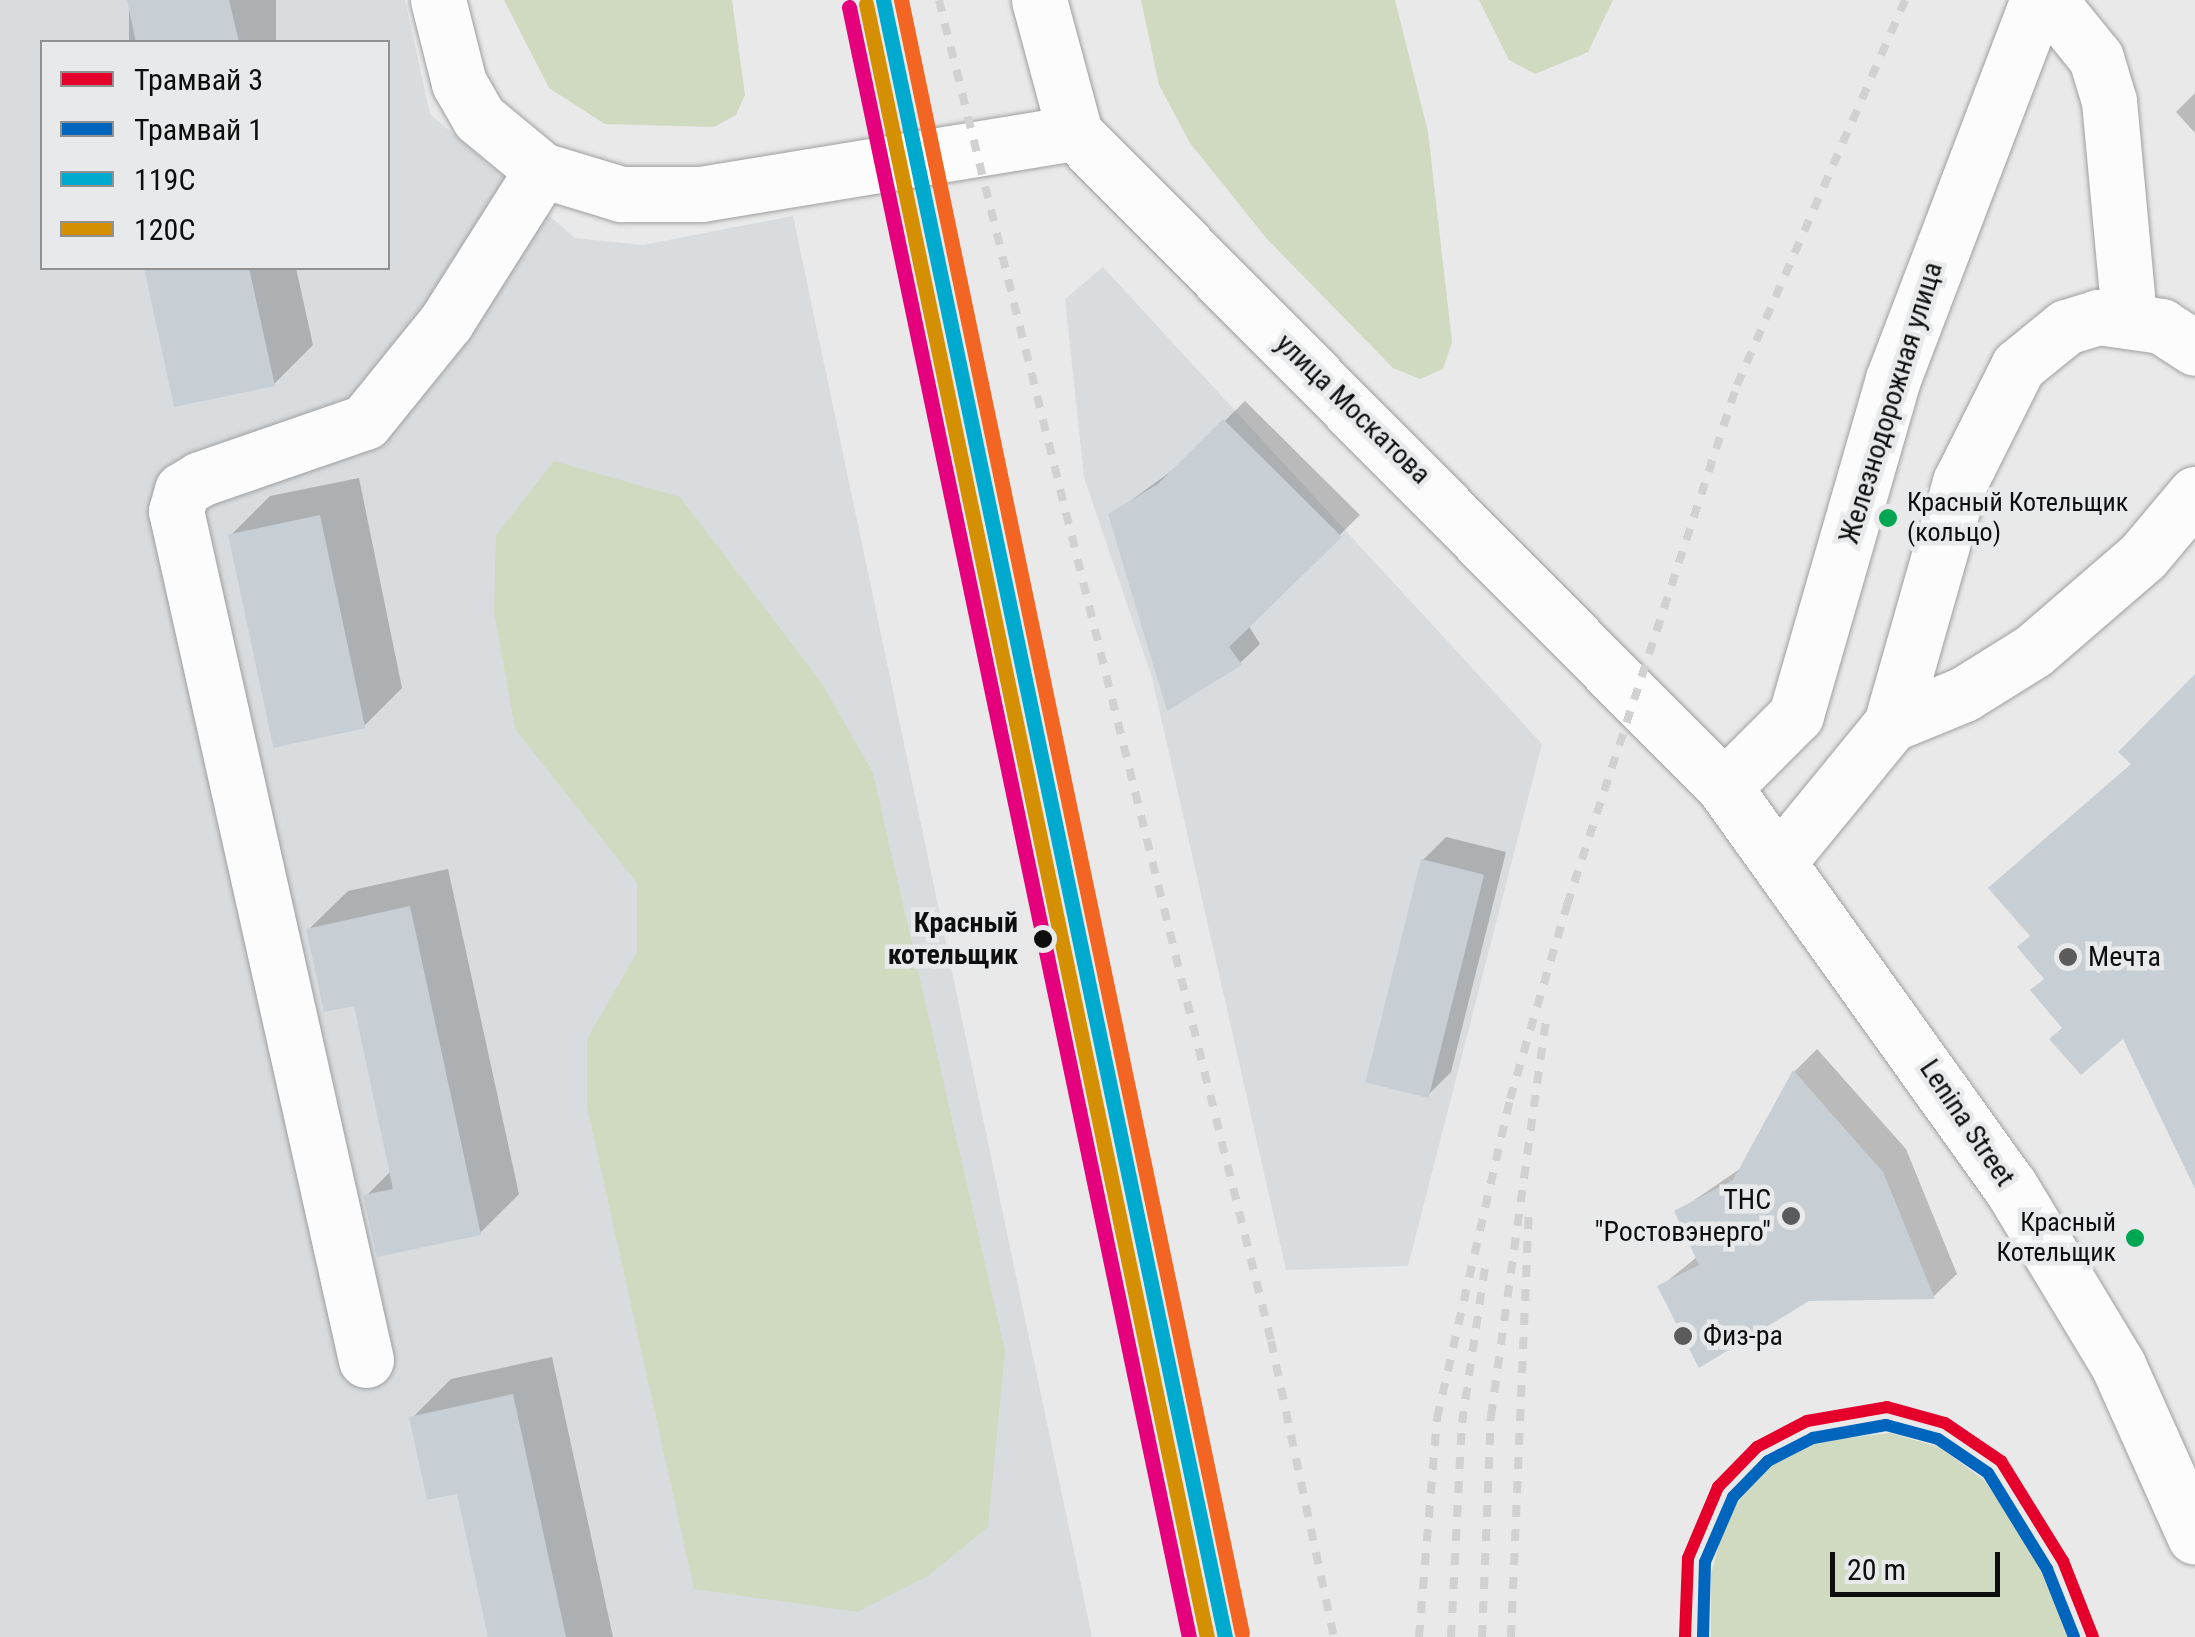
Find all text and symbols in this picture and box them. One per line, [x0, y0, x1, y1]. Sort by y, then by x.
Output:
legend [40, 40, 390, 270]
text: Трамвай 3 [134, 62, 263, 97]
text: Трамвай 1 [134, 112, 263, 147]
text: 119С [134, 162, 195, 197]
text: 120С [134, 212, 195, 247]
street label: Железнодорожная улица [1832, 258, 1950, 548]
street label: улица Москатова [1269, 327, 1437, 491]
place label: Красный Котельщик (кольцо) [1907, 487, 2128, 548]
marker: Красный Котельщик (кольцо) [1878, 508, 1898, 528]
place label: Красный котельщик [888, 906, 1018, 972]
marker: Красный котельщик [1027, 923, 1059, 955]
place label: Мечта [2088, 940, 2161, 974]
marker: Мечта [2057, 946, 2079, 968]
street label: Lenina Street [1912, 1053, 2022, 1193]
place label: ТНС "Ростовэнерго" [1595, 1183, 1771, 1249]
marker: ТНС "Ростовэнерго" [1780, 1205, 1802, 1227]
place label: Красный Котельщик [1997, 1207, 2116, 1268]
marker: Красный Котельщик [2125, 1228, 2145, 1248]
place label: Физ-ра [1703, 1319, 1783, 1353]
marker: Физ-ра [1672, 1325, 1694, 1347]
scale bar [1835, 1532, 2005, 1594]
text: 20 m [1847, 1552, 1906, 1587]

